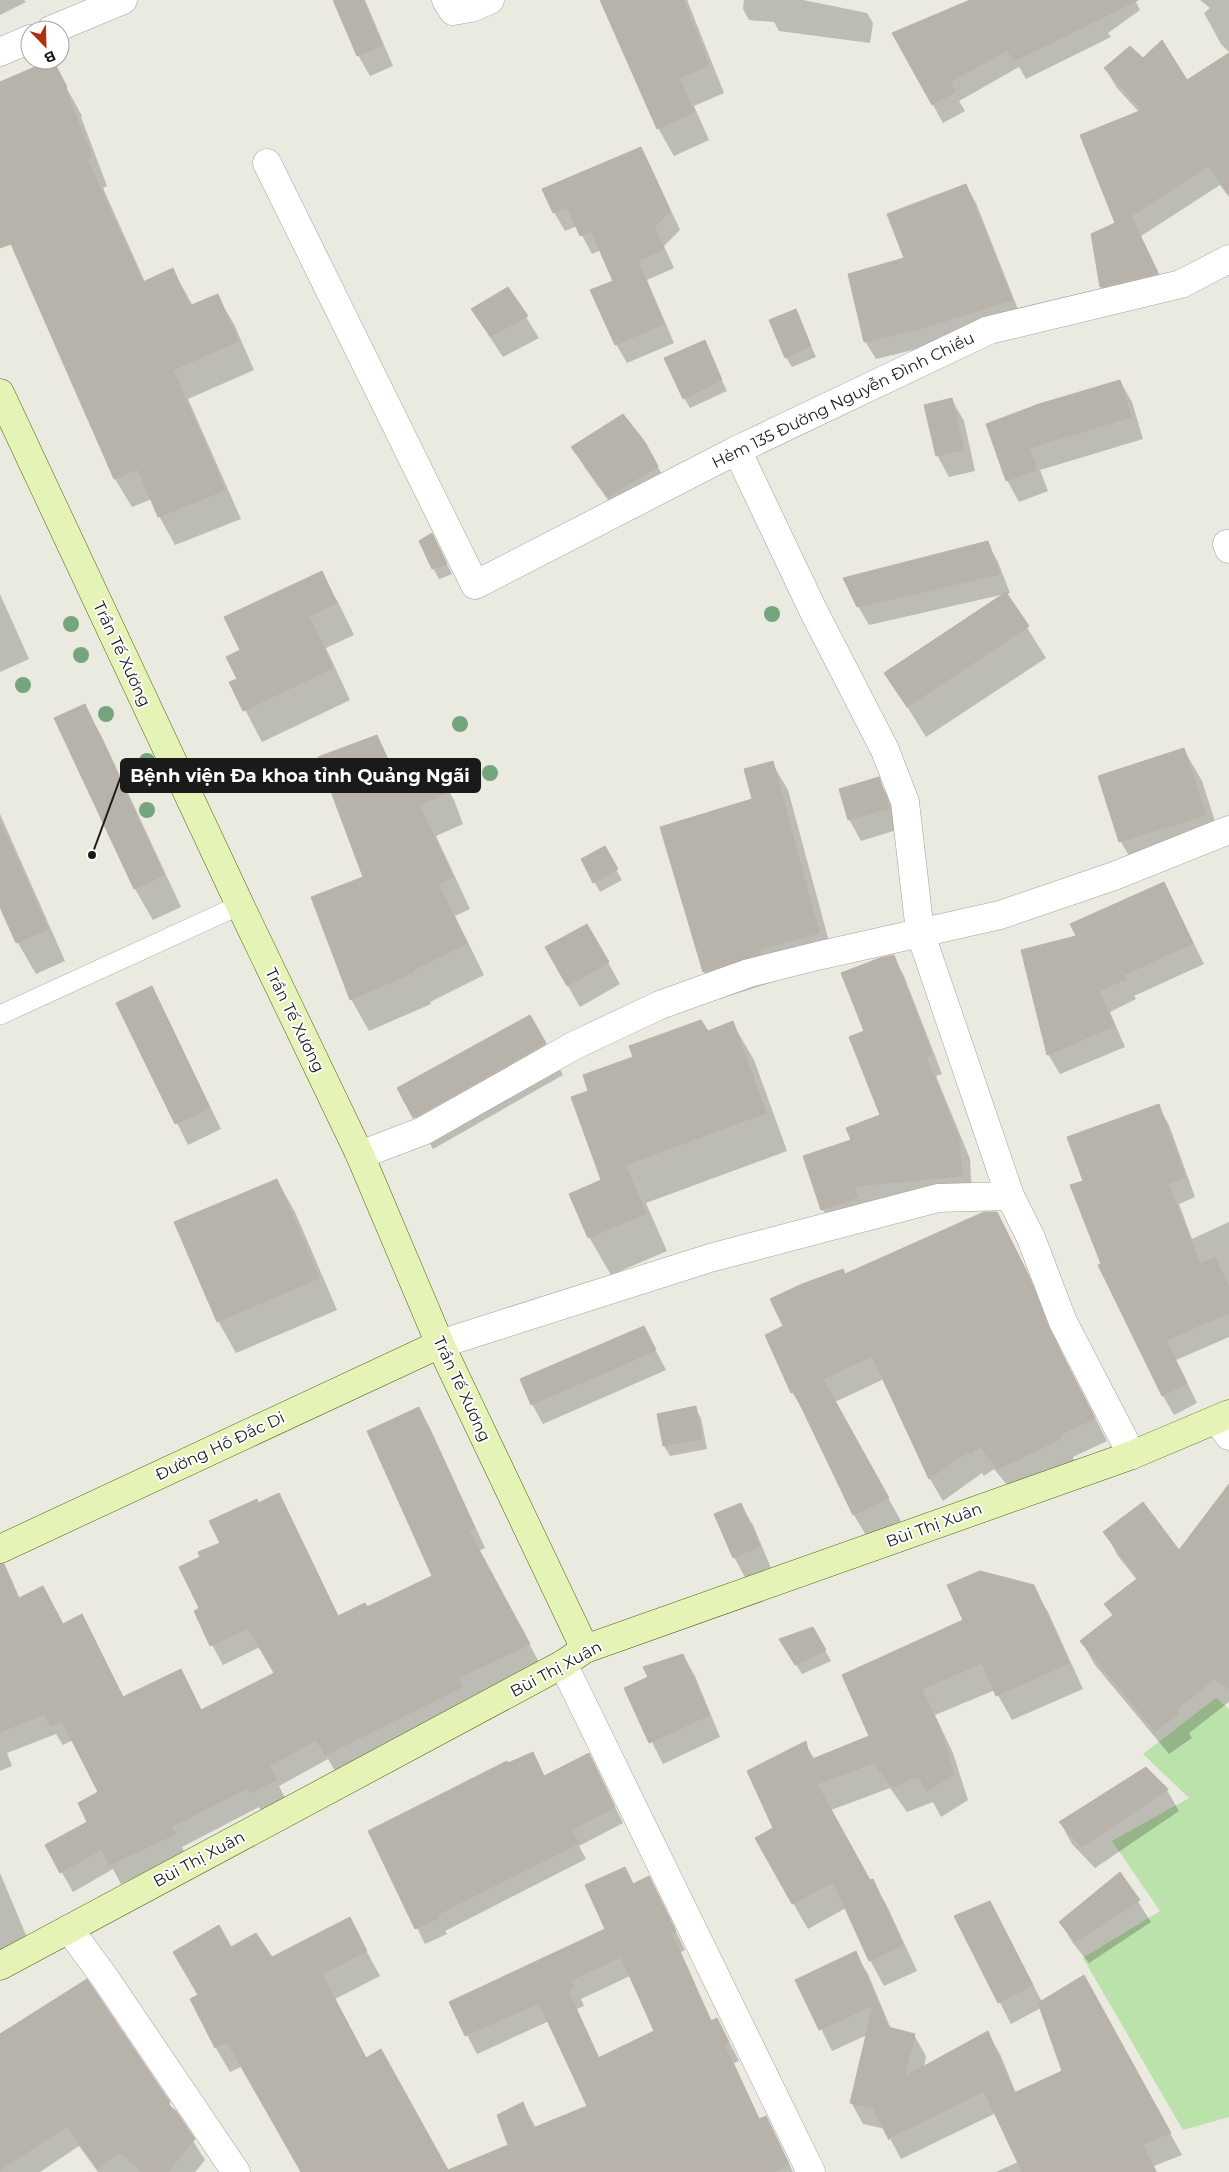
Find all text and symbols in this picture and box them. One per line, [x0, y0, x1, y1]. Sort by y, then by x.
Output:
north arrow [20, 20, 70, 70]
text: B [41, 47, 59, 67]
street label: Hẻm 135 Đường Nguyễn Đình Chiểu [709, 328, 977, 472]
street label: Trần Tế Xương [89, 598, 155, 710]
callout: Bệnh viện Đa khoa tỉnh Quảng Ngãi [121, 759, 480, 792]
text: Bệnh viện Đa khoa tỉnh Quảng Ngãi [130, 765, 470, 787]
street label: Trần Tế Xương [262, 965, 328, 1075]
street label: Trần Tế Xương [429, 1333, 495, 1445]
street label: Đường Hồ Đắc Di [152, 1408, 288, 1484]
street label: Bùi Thị Xuân [883, 1499, 985, 1551]
street label: Bùi Thị Xuân [507, 1637, 605, 1701]
street label: Bùi Thị Xuân [150, 1827, 248, 1891]

